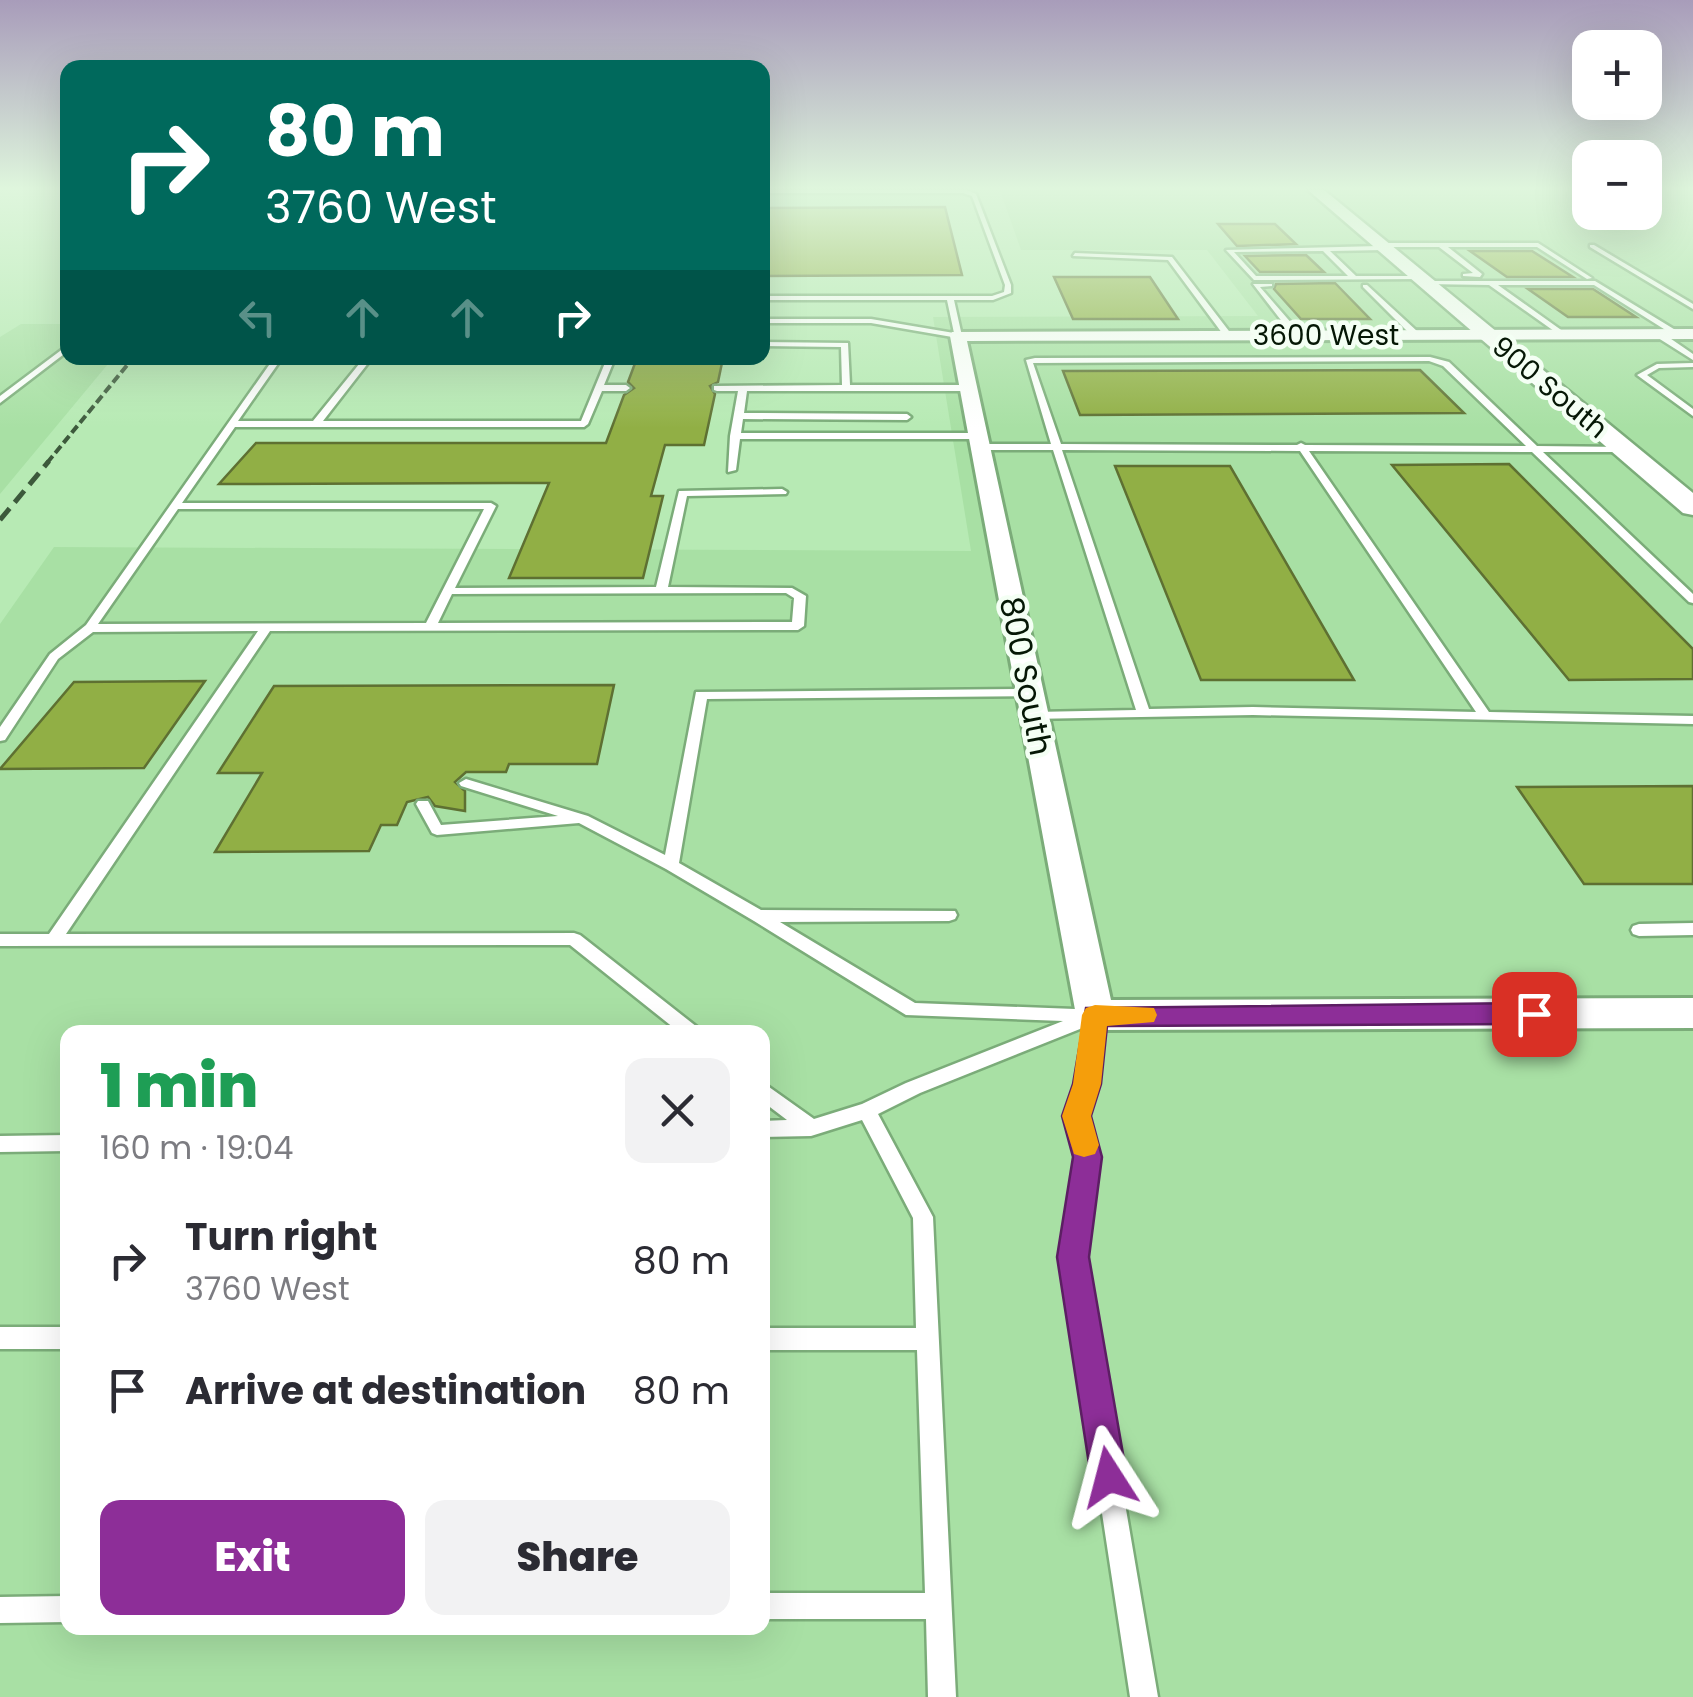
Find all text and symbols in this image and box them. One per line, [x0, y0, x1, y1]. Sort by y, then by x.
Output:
map controls [1572, 30, 1662, 230]
button: + [1572, 30, 1662, 120]
text: 80 m [265, 82, 445, 181]
icon: right [100, 100, 230, 230]
button: − [1572, 140, 1662, 230]
text: 3760 West [265, 176, 497, 239]
icon: left [230, 290, 285, 345]
icon: ahead [335, 290, 390, 345]
icon: ahead [440, 290, 495, 345]
icon: right [545, 290, 600, 345]
street label: 3600 West [1253, 316, 1399, 355]
street label: 900 South [1483, 327, 1616, 448]
street label: 800 South [989, 593, 1064, 759]
pin [1492, 972, 1577, 1057]
icon: arrive [1507, 987, 1562, 1042]
text: 1 min [100, 1044, 258, 1128]
button: close [625, 1058, 730, 1163]
text: 160 m · 19:04 [100, 1125, 293, 1170]
text: Turn right [185, 1210, 377, 1263]
icon: right [100, 1233, 155, 1288]
text: 80 m [633, 1234, 730, 1287]
text: 3760 West [185, 1266, 350, 1311]
icon: arrive [100, 1363, 155, 1418]
text: Arrive at destination [185, 1364, 586, 1417]
text: 80 m [633, 1364, 730, 1417]
position arrow [1057, 1425, 1161, 1529]
button: Exit [100, 1500, 405, 1615]
button: Share [425, 1500, 730, 1615]

